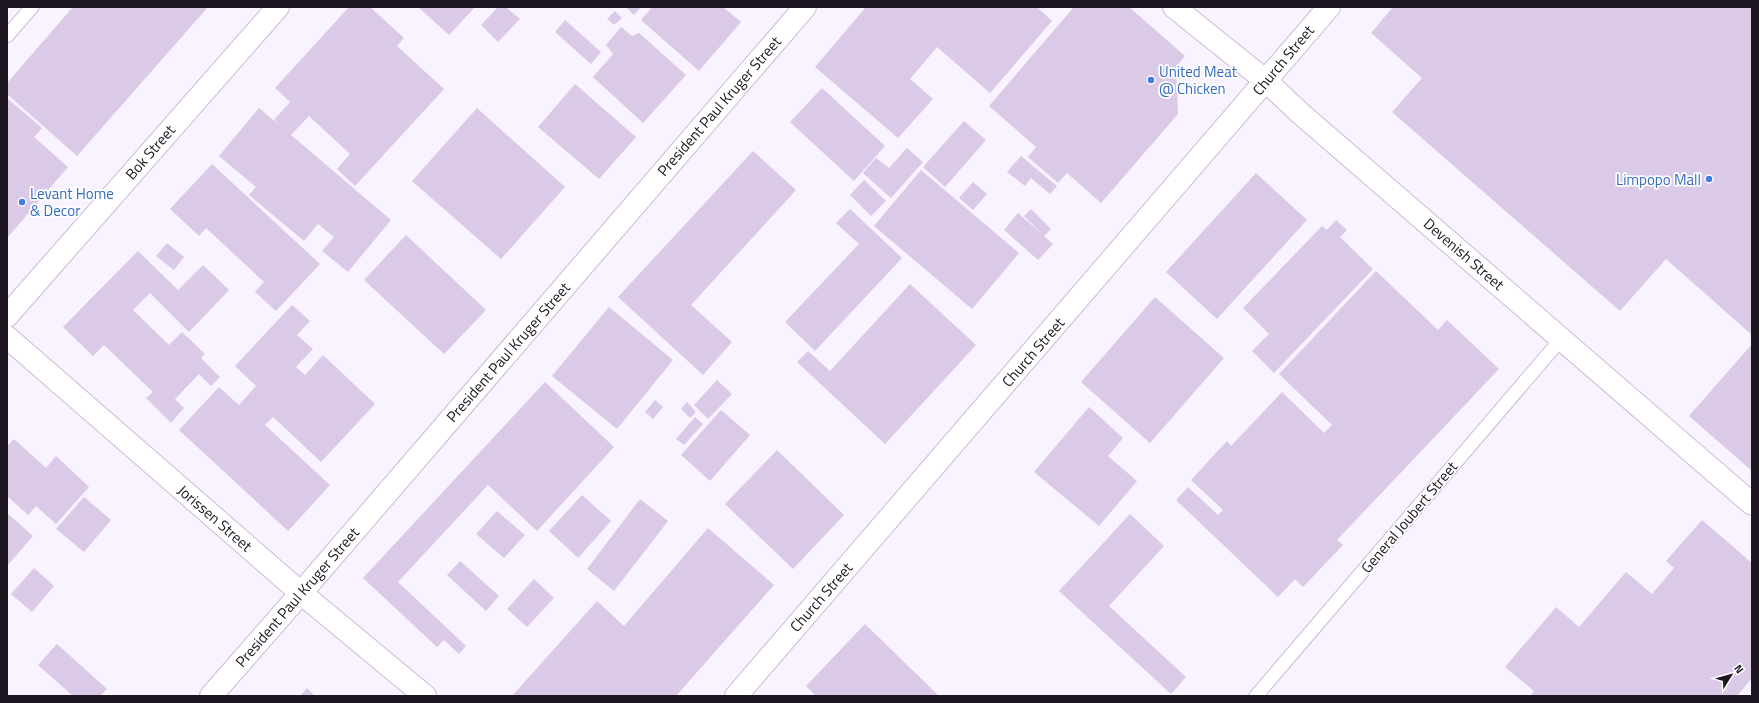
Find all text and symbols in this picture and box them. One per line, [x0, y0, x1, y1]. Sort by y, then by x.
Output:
street label: Church Street [1247, 19, 1320, 100]
street label: President Paul Kruger Street [652, 30, 787, 181]
place label: United Meat @ Chicken [1159, 60, 1238, 100]
marker: United Meat @ Chicken [1146, 75, 1156, 85]
street label: Bok Street [120, 119, 181, 185]
place label: Limpopo Mall [1616, 168, 1701, 191]
marker: Limpopo Mall [1704, 174, 1714, 184]
place label: Levant Home & Decor [30, 182, 114, 222]
marker: Levant Home & Decor [17, 197, 27, 207]
street label: Devenish Street [1419, 212, 1510, 296]
street label: President Paul Kruger Street [441, 276, 576, 427]
street label: Church Street [996, 312, 1070, 392]
street label: General Joubert Street [1355, 455, 1463, 578]
street label: Jorissen Street [173, 479, 258, 557]
street label: President Paul Kruger Street [230, 521, 365, 672]
street label: Church Street [784, 557, 858, 637]
north arrow [1711, 655, 1751, 695]
text: N [1730, 661, 1748, 677]

